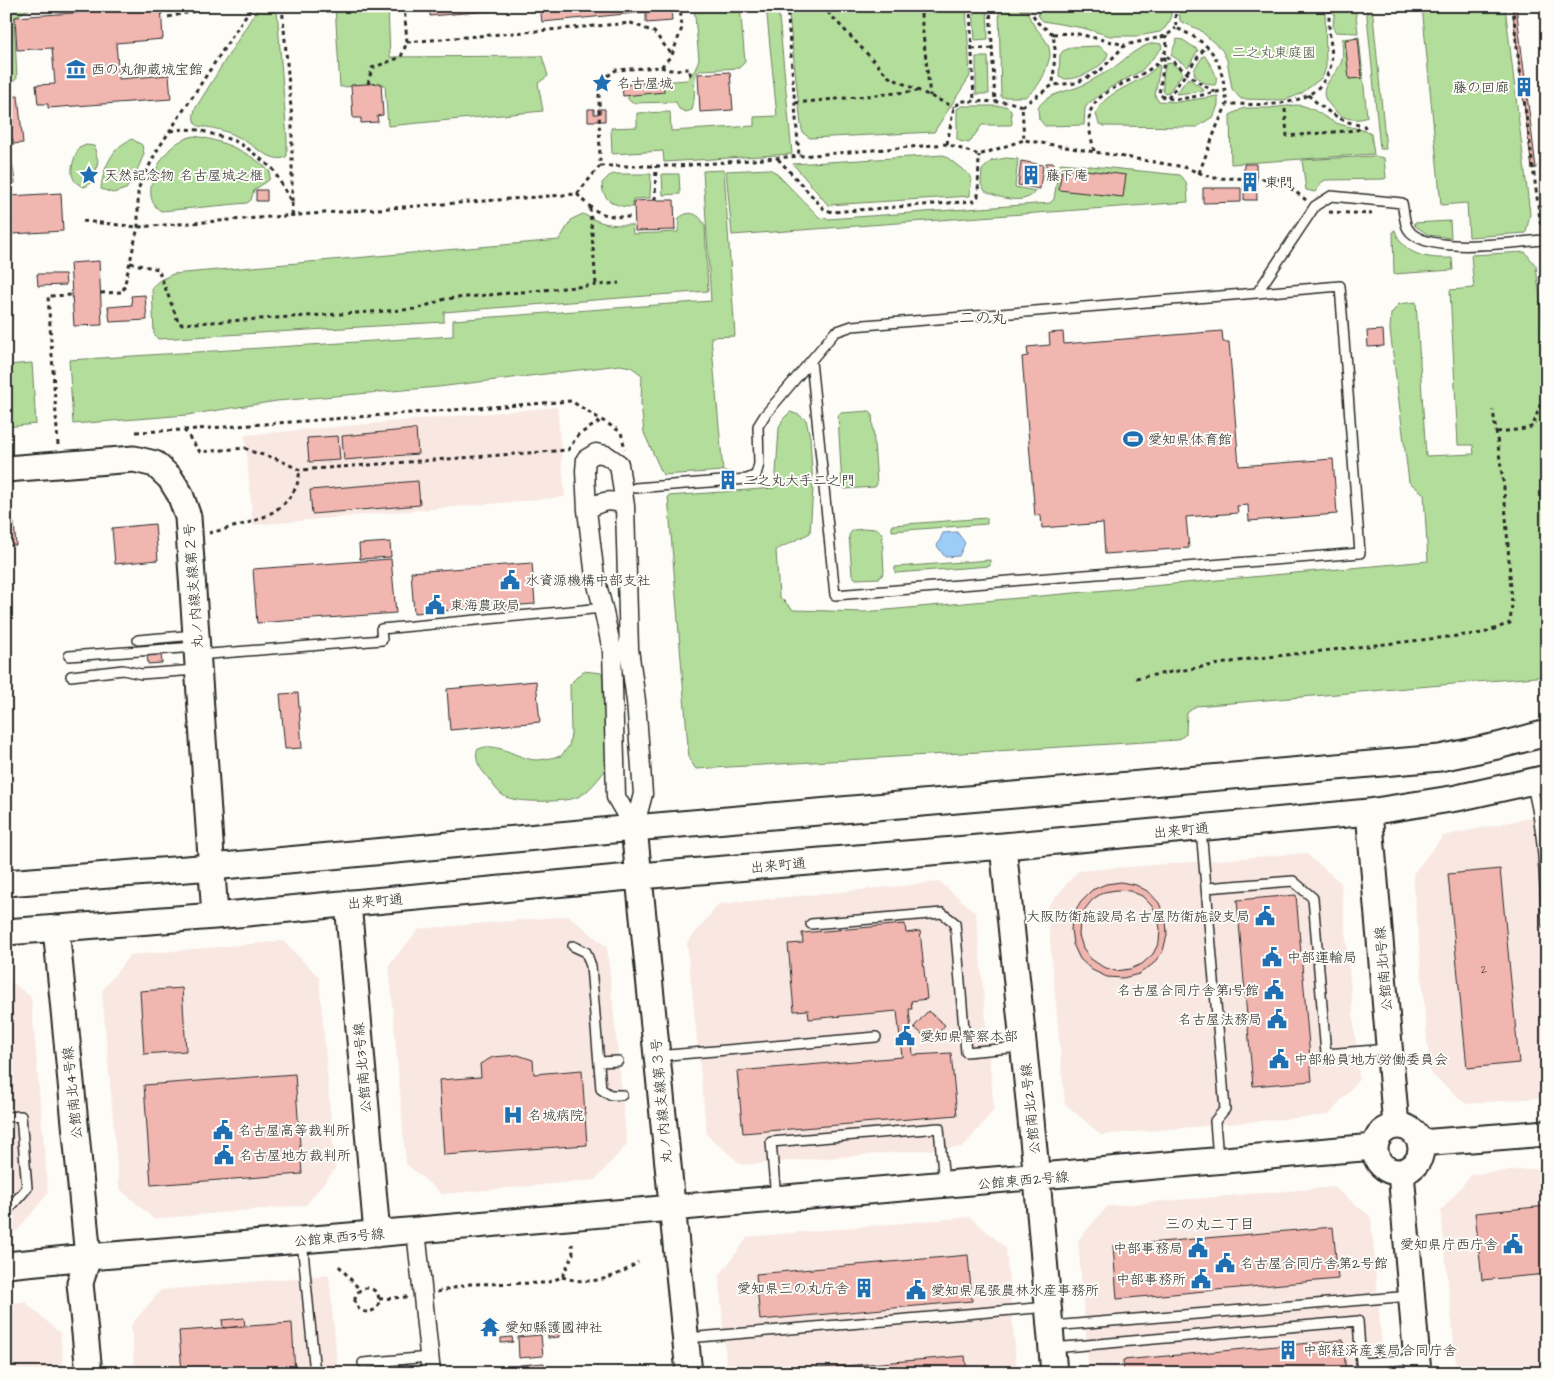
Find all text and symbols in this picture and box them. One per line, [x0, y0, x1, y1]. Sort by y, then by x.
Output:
park label: 二之丸東庭園 [1232, 43, 1316, 63]
museum icon: 西の丸御蔵城宝館 [65, 58, 87, 80]
place label: 西の丸御蔵城宝館 [91, 60, 203, 80]
place icon: 名古屋城 [591, 72, 613, 94]
place label: 名古屋城 [617, 74, 673, 94]
building icon: 藤の回廊 [1513, 76, 1535, 98]
place label: 藤の回廊 [1453, 78, 1509, 98]
place icon: 天然記念物 名古屋城之榧 [78, 164, 100, 186]
building icon: 藤下庵 [1020, 164, 1042, 186]
place label: 天然記念物 名古屋城之榧 [104, 166, 264, 186]
place label: 藤下庵 [1046, 166, 1088, 186]
building icon: 東門 [1239, 171, 1261, 193]
place label: 東門 [1265, 173, 1293, 193]
district label: 二の丸 [959, 307, 1007, 329]
sports icon: 愛知県体育館 [1122, 428, 1144, 450]
place label: 愛知県体育館 [1148, 430, 1232, 450]
building icon: 二之丸大手二之門 [717, 469, 739, 491]
place label: 二之丸大手二之門 [743, 471, 855, 491]
street label: 丸ノ内線支線第２号 [180, 522, 208, 649]
public building icon: 水資源機構中部支社 [499, 569, 521, 591]
place label: 水資源機構中部支社 [525, 571, 651, 591]
public building icon: 東海農政局 [424, 594, 446, 616]
place label: 東海農政局 [450, 596, 520, 616]
street label: 出来町通 [1152, 819, 1210, 843]
street label: 出来町通 [749, 854, 807, 878]
street label: 出来町通 [346, 890, 404, 914]
public building icon: 大阪防衛施設局名古屋防衛施設支局 [1254, 905, 1276, 927]
place label: 大阪防衛施設局名古屋防衛施設支局 [1026, 907, 1250, 927]
street label: 公館南北1号線 [1370, 925, 1398, 1013]
public building icon: 中部運輸局 [1261, 946, 1283, 968]
place label: 中部運輸局 [1287, 948, 1357, 968]
house number: 2 [1481, 962, 1488, 977]
public building icon: 名古屋合同庁舎第1号館 [1263, 979, 1285, 1001]
place label: 名古屋合同庁舎第1号館 [1117, 981, 1259, 1001]
public building icon: 名古屋法務局 [1266, 1008, 1288, 1030]
place label: 名古屋法務局 [1178, 1010, 1262, 1030]
street label: 公館南北3号線 [349, 1022, 377, 1114]
public building icon: 愛知県警察本部 [894, 1025, 916, 1047]
place label: 愛知県警察本部 [920, 1027, 1018, 1047]
street label: 丸ノ内線支線第３号 [647, 1037, 677, 1165]
street label: 公館南北4号線 [58, 1045, 88, 1140]
public building icon: 中部船員地方労働委員会 [1268, 1048, 1290, 1070]
place label: 中部船員地方労働委員会 [1294, 1050, 1448, 1070]
street label: 公館南北2号線 [1016, 1062, 1046, 1156]
hospital icon: 名城病院 [502, 1104, 524, 1126]
place label: 名城病院 [528, 1106, 584, 1126]
public building icon: 名古屋高等裁判所 [212, 1119, 234, 1141]
place label: 名古屋高等裁判所 [238, 1121, 350, 1141]
public building icon: 名古屋地方裁判所 [213, 1144, 235, 1166]
place label: 名古屋地方裁判所 [239, 1146, 351, 1166]
street label: 公館東西2号線 [976, 1167, 1070, 1195]
district label: 三の丸二丁目 [1165, 1214, 1255, 1235]
street label: 公館東西3号線 [293, 1224, 385, 1252]
public building icon: 愛知県庁西庁舎 [1502, 1233, 1524, 1255]
place label: 愛知県庁西庁舎 [1400, 1235, 1498, 1255]
public building icon: 中部事務局 [1187, 1237, 1209, 1259]
place label: 中部事務局 [1113, 1239, 1183, 1259]
public building icon: 名古屋合同庁舎第2号館 [1214, 1252, 1236, 1274]
place label: 名古屋合同庁舎第2号館 [1240, 1254, 1388, 1274]
public building icon: 中部事務所 [1190, 1268, 1212, 1290]
place label: 中部事務所 [1116, 1270, 1186, 1290]
building icon: 愛知県三の丸庁舎 [853, 1277, 875, 1299]
place label: 愛知県三の丸庁舎 [737, 1279, 849, 1299]
public building icon: 愛知県尾張農林水産事務所 [905, 1279, 927, 1301]
place label: 愛知県尾張農林水産事務所 [931, 1281, 1099, 1301]
temple icon: 愛知縣護國神社 [479, 1316, 501, 1338]
place label: 愛知縣護國神社 [505, 1318, 603, 1338]
building icon: 中部経済産業局合同庁舎 [1277, 1339, 1299, 1361]
place label: 中部経済産業局合同庁舎 [1303, 1341, 1457, 1361]

